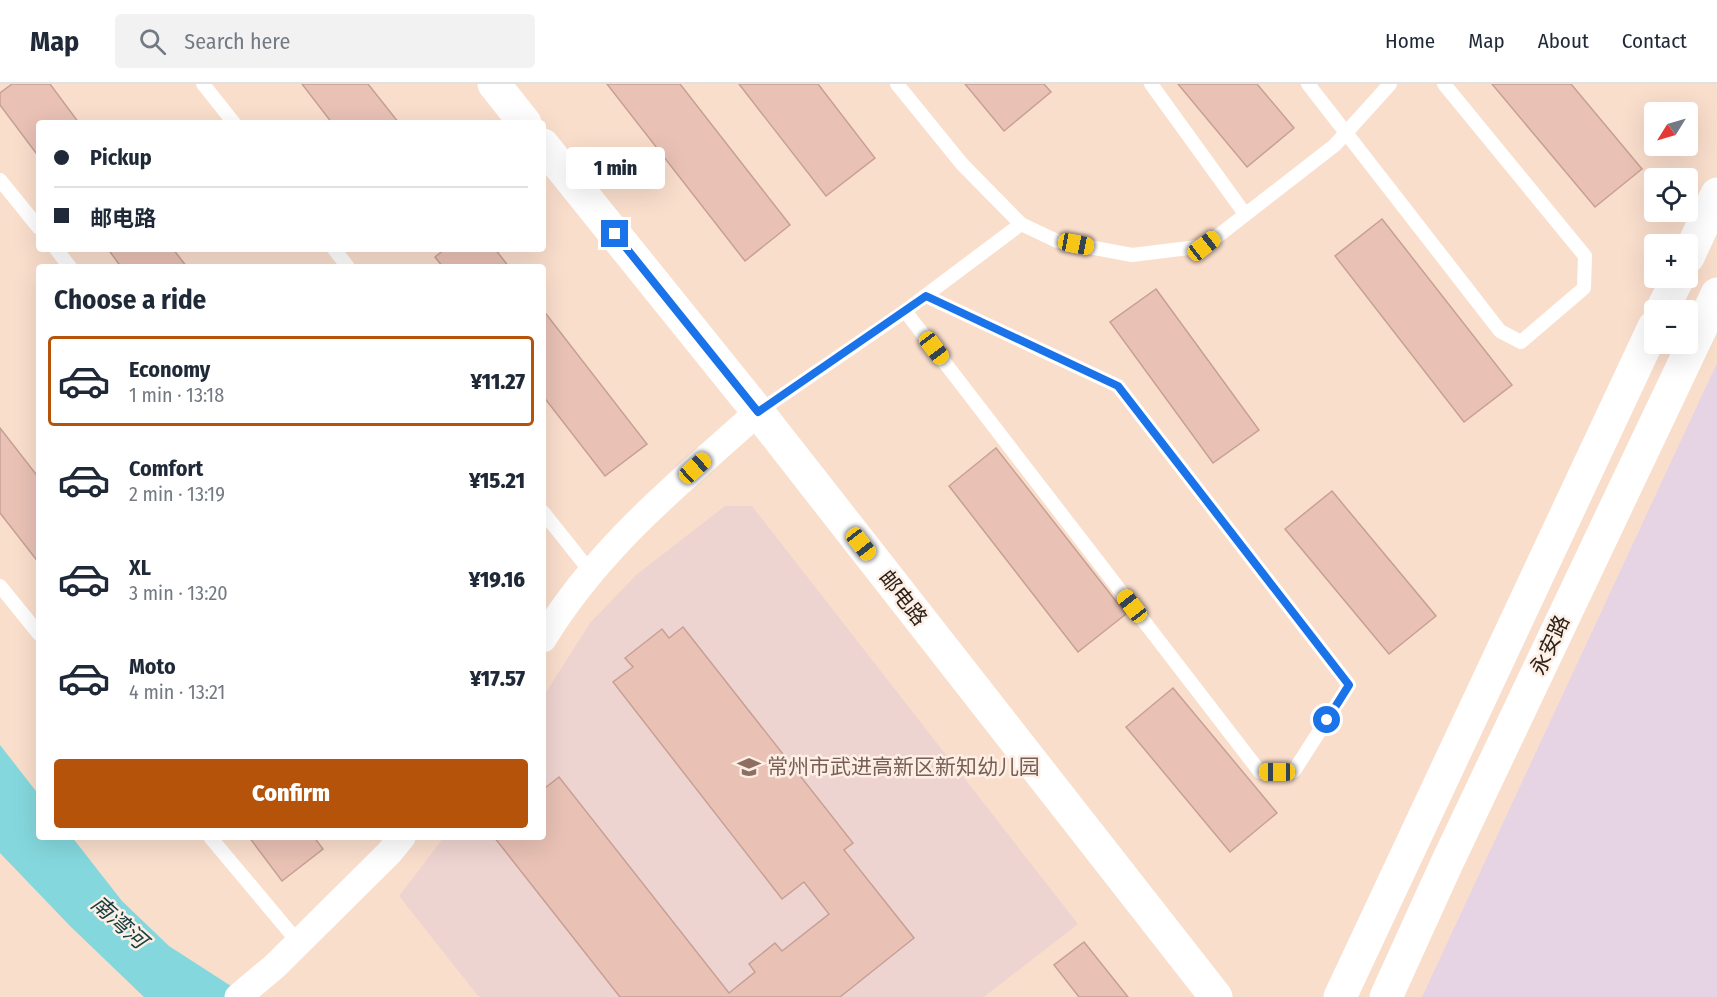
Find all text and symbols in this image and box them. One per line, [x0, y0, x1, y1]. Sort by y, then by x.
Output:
search box [115, 14, 535, 68]
text: Map [30, 25, 79, 58]
icon: search [136, 25, 169, 58]
text: Search here [184, 28, 290, 55]
text: Home [1385, 28, 1435, 54]
text: Map [1468, 28, 1505, 54]
text: About [1538, 28, 1589, 54]
text: Contact [1622, 28, 1687, 54]
north arrow [1644, 102, 1698, 156]
map controls [1644, 102, 1698, 354]
text: Pickup [90, 144, 152, 171]
callout: 1 min [566, 147, 664, 189]
text: 1 min [594, 156, 637, 180]
button: locate [1644, 168, 1698, 222]
text: 邮电路 [90, 205, 156, 232]
route end [601, 220, 628, 247]
car [1184, 228, 1224, 264]
car [1057, 232, 1095, 256]
button: + [1644, 234, 1698, 288]
text: Choose a ride [54, 284, 206, 316]
button: − [1644, 300, 1698, 354]
car [916, 328, 952, 368]
icon: car [57, 354, 111, 408]
text: Economy [129, 356, 210, 383]
text: ¥11.27 [471, 368, 525, 395]
text: 1 min · 13:18 [129, 383, 224, 407]
car [676, 449, 714, 487]
icon: car [57, 453, 111, 507]
text: Comfort [129, 455, 203, 482]
text: ¥15.21 [469, 467, 525, 494]
text: 2 min · 13:19 [129, 482, 225, 506]
car [843, 524, 879, 564]
icon: car [57, 552, 111, 606]
text: XL [129, 554, 151, 581]
street label: 邮电路 [873, 565, 933, 631]
text: ¥19.16 [469, 566, 525, 593]
text: 3 min · 13:20 [129, 581, 228, 605]
car [1114, 586, 1150, 626]
street label: 永安路 [1525, 611, 1575, 679]
icon: car [57, 651, 111, 705]
text: Moto [129, 653, 176, 680]
text: ¥17.57 [470, 665, 525, 692]
text: 4 min · 13:21 [129, 680, 225, 704]
route start [1313, 706, 1340, 733]
school or university icon: 常州市武进高新区新知幼儿园 [736, 754, 762, 780]
place label: 常州市武进高新区新知幼儿园 [767, 754, 1040, 780]
button: Confirm [54, 759, 528, 828]
car [1259, 763, 1295, 781]
water label: 南湾河 [85, 890, 156, 957]

